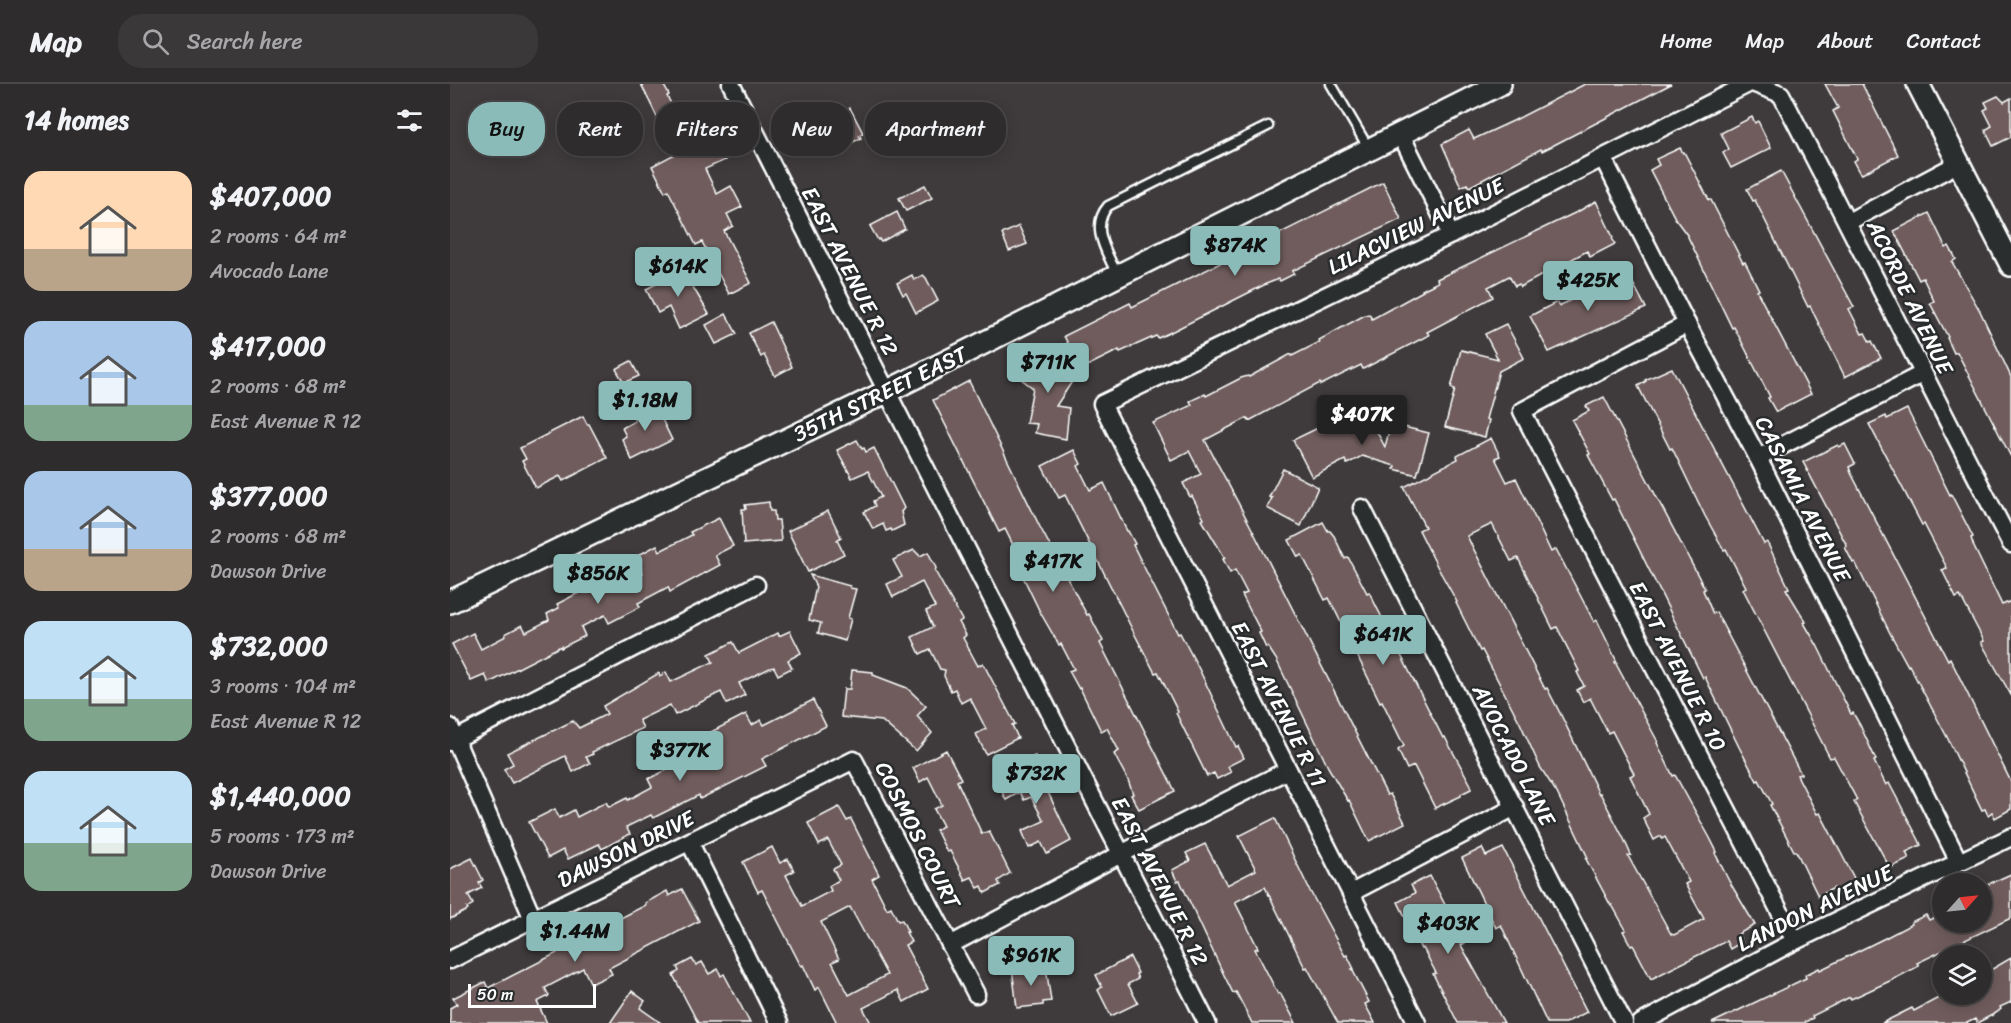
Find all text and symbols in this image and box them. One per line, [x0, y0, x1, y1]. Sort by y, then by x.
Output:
search box [118, 14, 538, 68]
text: Map [30, 17, 82, 66]
text: Search here [187, 22, 303, 61]
text: Home [1660, 22, 1712, 60]
text: Map [1745, 22, 1784, 60]
text: About [1817, 22, 1874, 60]
text: Contact [1907, 22, 1981, 60]
icon: search [139, 25, 172, 58]
text: 14 homes [24, 97, 129, 143]
chip: Buy [468, 102, 545, 156]
chip: Rent [557, 102, 643, 156]
chip: Filters [655, 102, 759, 156]
chip: New [771, 102, 853, 156]
chip: Apartment [865, 102, 1006, 156]
icon: filters [393, 104, 426, 137]
street label: LILACVIEW AVENUE [1321, 165, 1513, 286]
text: $407,000 [210, 173, 331, 219]
street label: EAST AVENUE R 12 [790, 179, 910, 363]
icon: home [72, 195, 144, 267]
street label: ACORDE AVENUE [1855, 212, 1965, 383]
text: 2 rooms · 64 m² [210, 219, 347, 254]
pin: $874K [1193, 226, 1277, 277]
text: $874K [1204, 228, 1266, 263]
pin: $614K [636, 247, 720, 298]
text: $614K [649, 249, 707, 284]
text: Avocado Lane [210, 254, 329, 289]
pin: $425K [1546, 261, 1630, 312]
text: $425K [1557, 263, 1619, 298]
text: $417,000 [210, 323, 326, 369]
street label: 35TH STREET EAST [786, 334, 975, 453]
pin: $711K [1006, 343, 1090, 394]
icon: home [72, 345, 144, 417]
text: $711K [1021, 345, 1075, 380]
text: 2 rooms · 68 m² [210, 369, 346, 404]
pin: $1.18M [596, 381, 694, 432]
text: $1.18M [612, 383, 678, 418]
pin: $407K [1320, 395, 1404, 446]
text: $407K [1331, 397, 1393, 432]
text: East Avenue R 12 [210, 404, 361, 439]
street label: CASAMIA AVENUE [1744, 409, 1863, 591]
text: $377,000 [210, 473, 328, 519]
icon: home [72, 495, 144, 567]
text: 2 rooms · 68 m² [210, 519, 346, 554]
pin: $417K [1011, 542, 1095, 593]
text: $417K [1024, 544, 1082, 579]
text: Dawson Drive [210, 554, 327, 589]
pin: $856K [556, 554, 640, 605]
text: $856K [567, 556, 629, 591]
street label: EAST AVENUE R 10 [1618, 574, 1738, 758]
street label: EAST AVENUE R 11 [1220, 614, 1338, 794]
pin: $641K [1341, 615, 1425, 666]
text: $641K [1354, 617, 1412, 652]
text: $732,000 [210, 623, 328, 669]
icon: home [72, 645, 144, 717]
text: 3 rooms · 104 m² [210, 669, 356, 704]
street label: AVOCADO LANE [1461, 676, 1567, 835]
text: East Avenue R 12 [210, 704, 361, 739]
pin: $377K [638, 731, 722, 782]
text: $377K [650, 733, 710, 768]
street label: COSMOS COURT [864, 754, 973, 917]
pin: $732K [994, 754, 1078, 805]
text: $732K [1006, 756, 1066, 791]
text: $1,440,000 [210, 773, 351, 819]
street label: EAST AVENUE R 12 [1100, 789, 1220, 973]
icon: home [72, 795, 144, 867]
street label: DAWSON DRIVE [551, 798, 703, 899]
text: 5 rooms · 173 m² [210, 819, 355, 854]
street label: LANDON AVENUE [1730, 852, 1902, 963]
text: Dawson Drive [210, 854, 327, 889]
north arrow [1932, 873, 1992, 933]
map controls [1932, 873, 1992, 1005]
pin: $403K [1406, 904, 1490, 955]
text: $403K [1417, 906, 1479, 941]
pin: $1.44M [526, 912, 624, 963]
text: $1.44M [540, 914, 610, 949]
pin: $961K [989, 936, 1073, 987]
text: $961K [1002, 938, 1060, 973]
button: layers [1932, 945, 1992, 1005]
text: 50 m [477, 980, 513, 1009]
scale bar [468, 981, 596, 1008]

